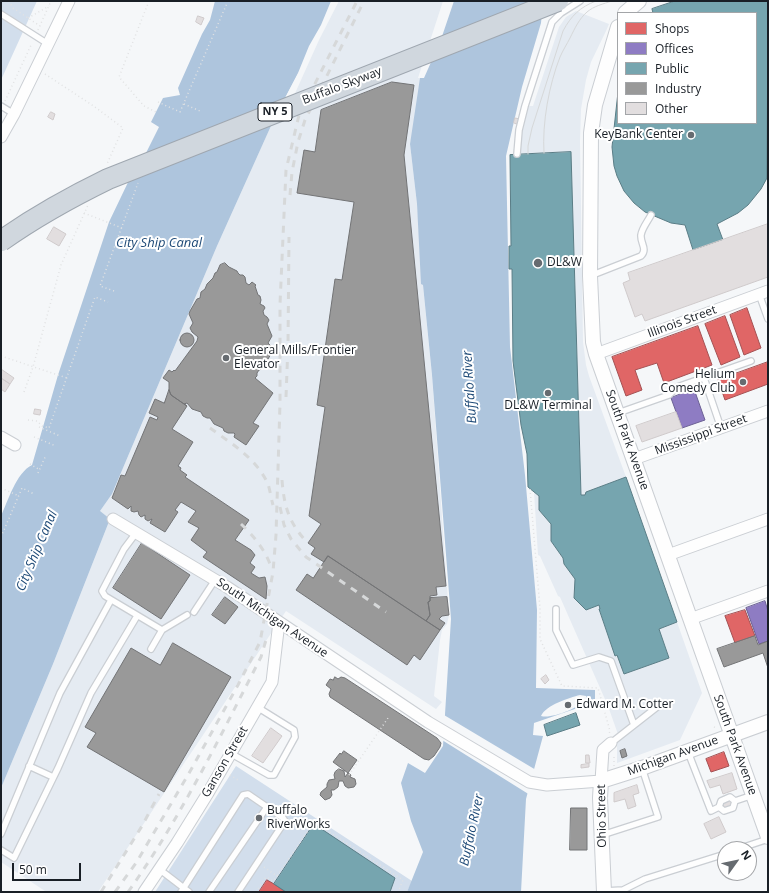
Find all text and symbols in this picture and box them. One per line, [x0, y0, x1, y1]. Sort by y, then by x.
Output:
legend [617, 12, 757, 124]
text: Shops [655, 20, 689, 37]
text: Offices [655, 40, 694, 57]
text: Public [655, 60, 689, 77]
street label: Buffalo Skyway [300, 64, 384, 108]
text: Industry [655, 80, 701, 97]
text: Other [655, 100, 688, 117]
road number: NY 5 [258, 103, 292, 121]
place label: KeyBank Center [594, 128, 683, 142]
marker: KeyBank Center [686, 130, 696, 140]
water label: City Ship Canal [116, 235, 202, 251]
place label: DL&W [547, 256, 582, 270]
marker: DL&W [532, 257, 544, 269]
street label: Illinois Street [646, 303, 718, 341]
place label: General Mills/Frontier Elevator [234, 344, 356, 372]
water label: Buffalo River [460, 350, 480, 424]
marker: General Mills/Frontier Elevator [221, 353, 231, 363]
place label: Helium Comedy Club [661, 368, 735, 396]
marker: Helium Comedy Club [738, 377, 748, 387]
marker: DL&W Terminal [543, 388, 553, 398]
street label: South Park Avenue [602, 388, 652, 492]
place label: DL&W Terminal [504, 399, 592, 413]
street label: Mississippi Street [653, 412, 749, 458]
water label: City Ship Canal [13, 508, 61, 594]
street label: South Michigan Avenue [214, 575, 330, 661]
street label: South Park Avenue [710, 693, 760, 797]
place label: Edward M. Cotter [576, 698, 673, 712]
marker: Edward M. Cotter [563, 700, 573, 710]
street label: Ganson Street [199, 724, 251, 800]
street label: Michigan Avenue [626, 733, 720, 779]
street label: Ohio Street [594, 784, 610, 848]
water label: Buffalo River [457, 793, 487, 867]
place label: Buffalo RiverWorks [267, 804, 330, 832]
marker: Buffalo RiverWorks [254, 813, 264, 823]
north arrow [717, 841, 757, 881]
text: N [738, 847, 755, 863]
scale bar [14, 855, 83, 881]
text: 50 m [19, 861, 47, 878]

